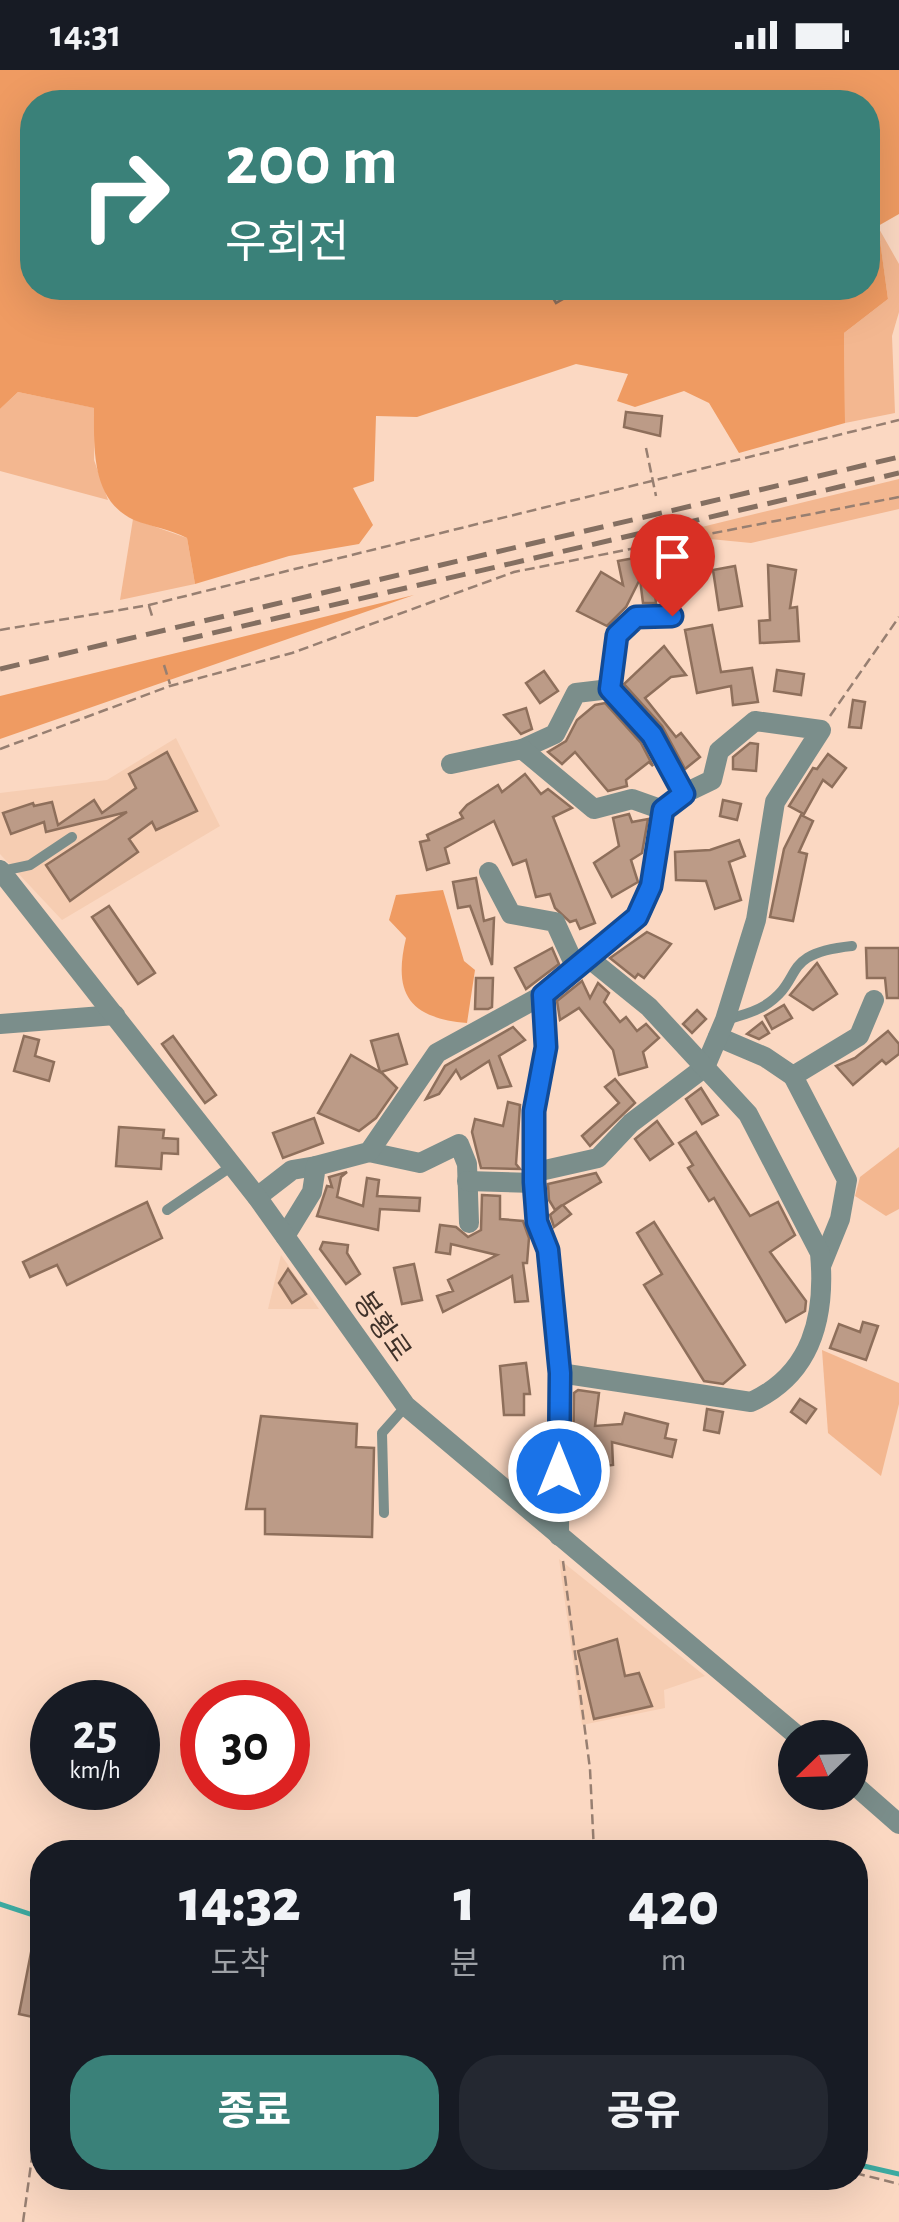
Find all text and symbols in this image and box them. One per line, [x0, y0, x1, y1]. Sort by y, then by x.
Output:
text: 14:31 [50, 16, 122, 54]
text: 200 m [225, 127, 398, 197]
icon: right [60, 130, 190, 260]
text: 우회전 [225, 221, 349, 266]
pin [630, 514, 715, 617]
icon: arrive [645, 529, 700, 584]
street label: 봉황로 [348, 1286, 417, 1367]
position arrow [507, 1419, 611, 1523]
speed limit sign: 30 [180, 1680, 310, 1810]
text: 25 [72, 1708, 118, 1758]
north arrow [778, 1720, 868, 1810]
map controls [778, 1720, 868, 1810]
text: km/h [69, 1758, 121, 1783]
text: 14:32 [179, 1872, 301, 1932]
text: 1 [453, 1872, 476, 1932]
text: 420 [628, 1876, 719, 1936]
text: m [661, 1944, 686, 1976]
text: 도착 [210, 1948, 269, 1980]
text: 분 [450, 1948, 479, 1980]
button: 종료 [70, 2055, 439, 2170]
button: 공유 [459, 2055, 828, 2170]

